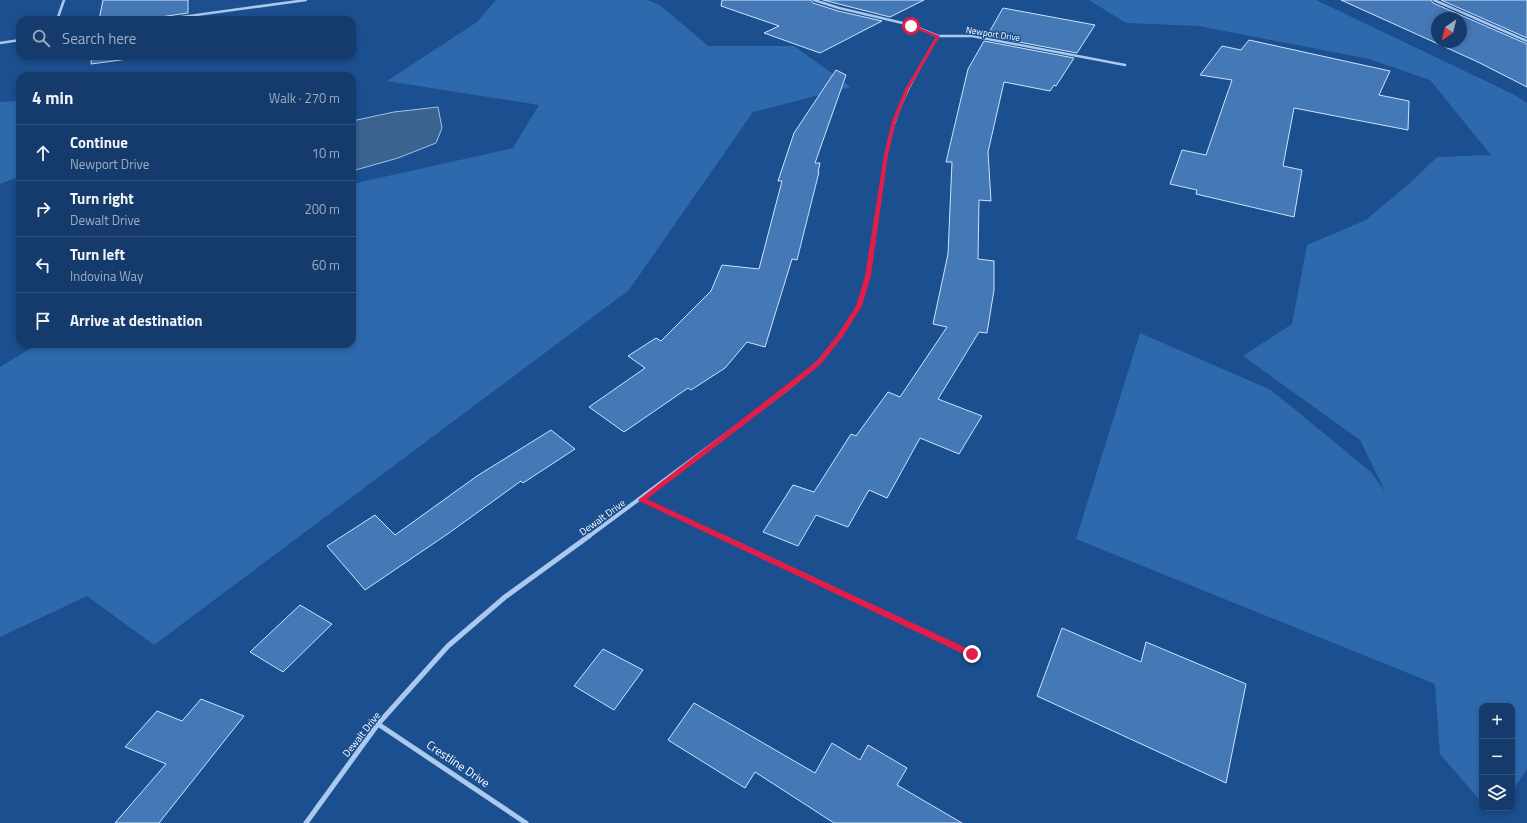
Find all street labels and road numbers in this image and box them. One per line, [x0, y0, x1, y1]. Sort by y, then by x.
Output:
street label: Newport Drive [965, 23, 1022, 44]
street label: Dewalt Drive [576, 495, 629, 539]
street label: Dewalt Drive [339, 708, 384, 760]
street label: Crestline Drive [423, 735, 494, 792]

